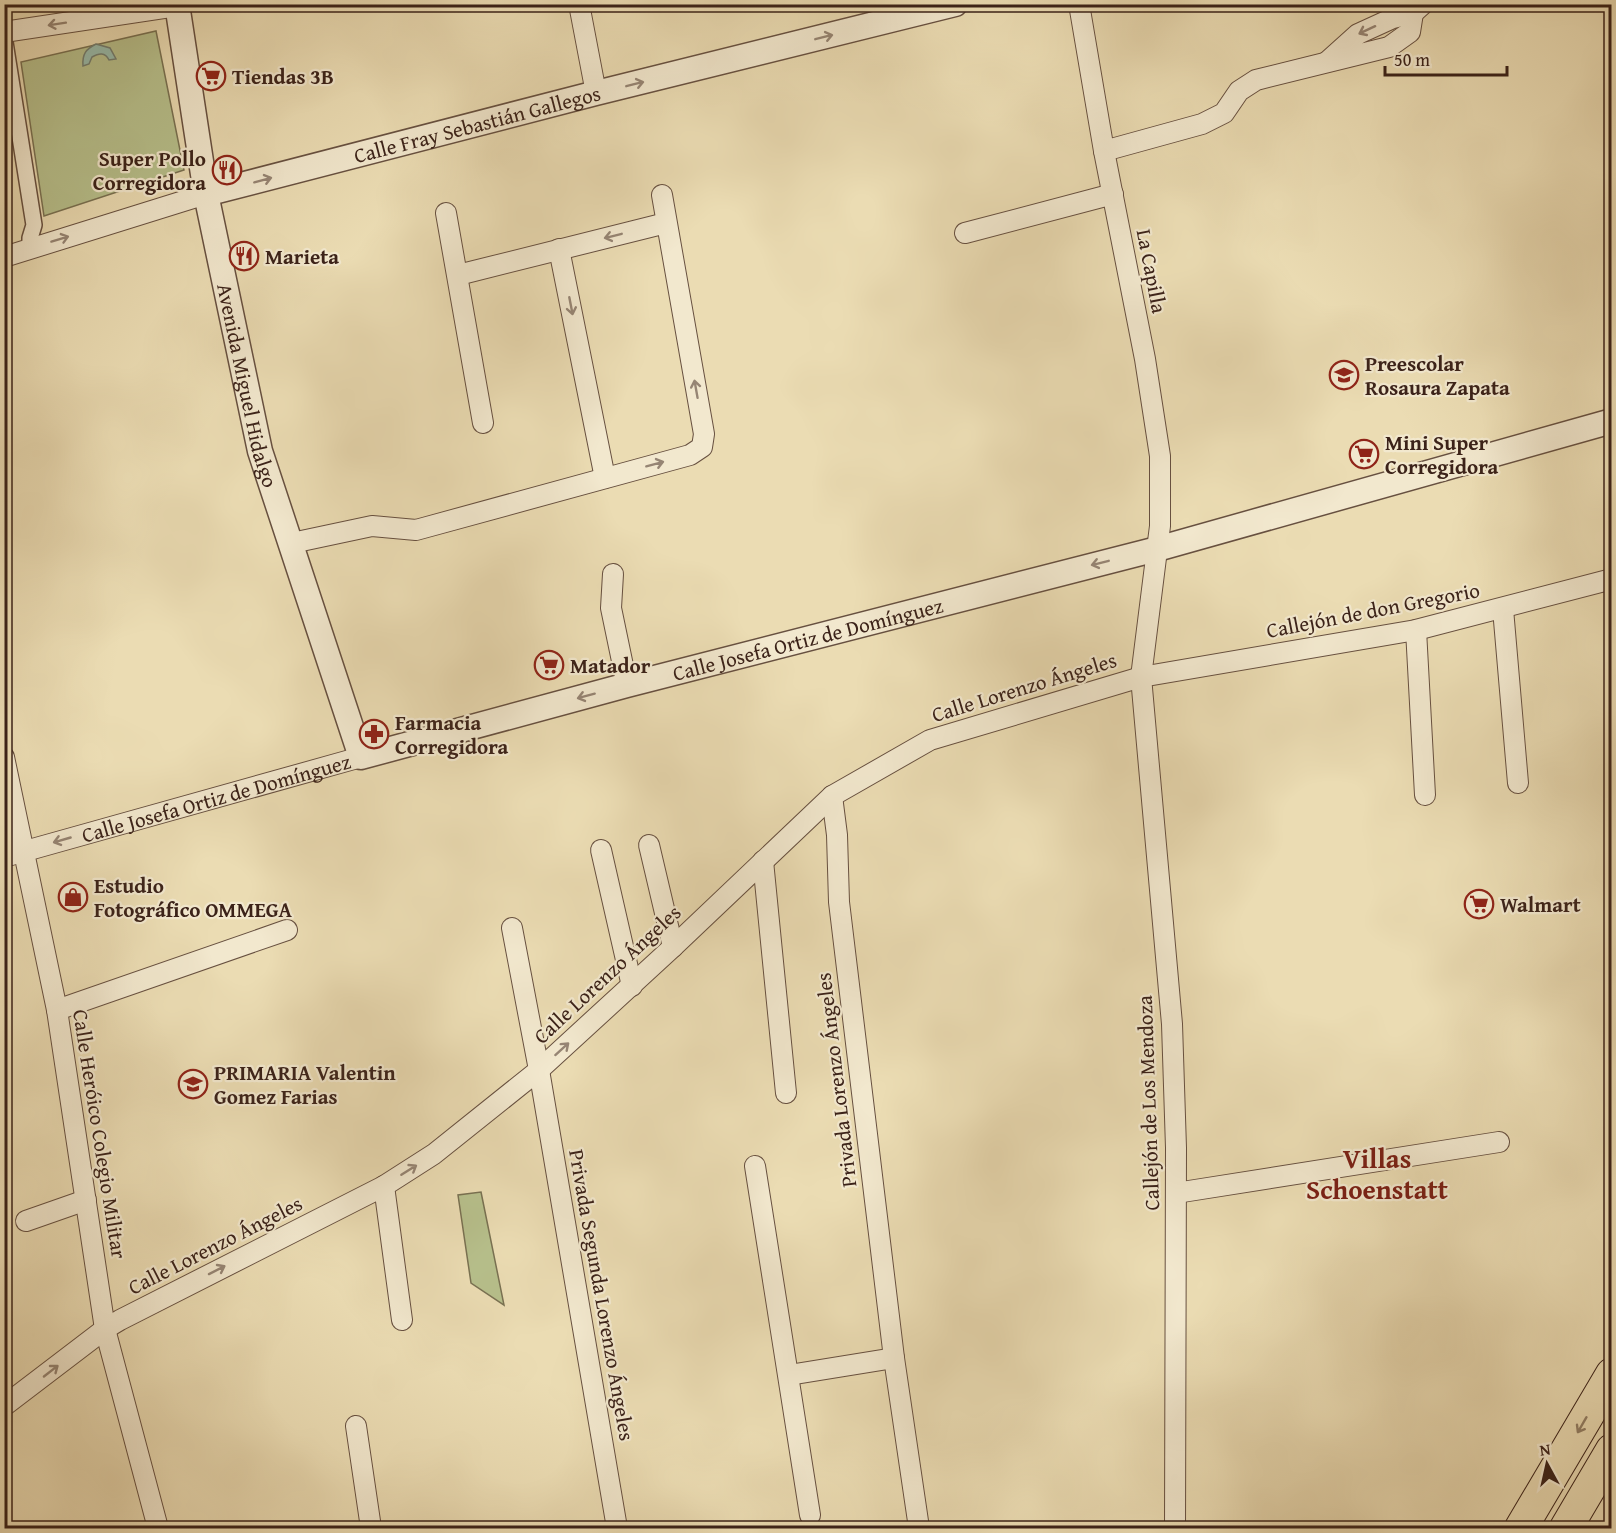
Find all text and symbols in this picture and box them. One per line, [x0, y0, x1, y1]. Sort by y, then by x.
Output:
one-way arrow [48, 19, 67, 30]
one-way arrow [1358, 25, 1376, 37]
one-way arrow [814, 30, 833, 42]
scale bar [1385, 39, 1506, 77]
text: 50 m [1394, 46, 1430, 73]
supermarket icon: Tiendas 3B [195, 60, 227, 92]
place label: Tiendas 3B [232, 61, 334, 92]
street label: Calle Fray Sebastián Gallegos [350, 77, 604, 171]
one-way arrow [625, 77, 644, 89]
place label: Super Pollo Corregidora [93, 143, 206, 198]
restaurant icon: Super Pollo Corregidora [211, 154, 243, 186]
one-way arrow [253, 173, 272, 185]
street label: La Capilla [1129, 226, 1175, 316]
one-way arrow [603, 231, 622, 242]
one-way arrow [50, 233, 69, 244]
restaurant icon: Marieta [228, 240, 260, 272]
place label: Marieta [265, 241, 339, 272]
street label: Avenida Miguel Hidalgo [210, 280, 286, 491]
one-way arrow [566, 296, 577, 316]
place label: Preescolar Rosaura Zapata [1365, 348, 1510, 403]
school or university icon: Preescolar Rosaura Zapata [1328, 359, 1360, 391]
one-way arrow [690, 380, 701, 399]
place label: Mini Super Corregidora [1385, 427, 1499, 482]
supermarket icon: Mini Super Corregidora [1348, 438, 1380, 470]
one-way arrow [645, 458, 664, 470]
one-way arrow [1091, 558, 1110, 570]
street label: Callejón de don Gregorio [1264, 574, 1482, 646]
street label: Calle Josefa Ortiz de Domínguez [669, 589, 946, 688]
street label: Calle Lorenzo Ángeles [928, 644, 1120, 730]
supermarket icon: Matador [533, 649, 565, 681]
place label: Matador [570, 650, 651, 681]
one-way arrow [577, 691, 596, 703]
place label: Farmacia Corregidora [395, 707, 509, 762]
pharmacy icon: Farmacia Corregidora [358, 718, 390, 750]
street label: Calle Josefa Ortiz de Domínguez [78, 745, 354, 850]
one-way arrow [53, 835, 72, 846]
place label: Estudio Fotográfico OMMEGA [94, 870, 292, 925]
shop icon: Estudio Fotográfico OMMEGA [57, 881, 89, 913]
supermarket icon: Walmart [1463, 888, 1495, 920]
place label: Walmart [1500, 889, 1581, 920]
street label: Calle Lorenzo Ángeles [526, 897, 688, 1051]
street label: Privada Lorenzo Ángeles [807, 971, 865, 1189]
street label: Callejón de Los Mendoza [1129, 995, 1167, 1211]
street label: Calle Heróico Colegio Militar [65, 1007, 135, 1261]
one-way arrow [554, 1042, 569, 1056]
place label: PRIMARIA Valentin Gomez Farias [214, 1057, 396, 1112]
school or university icon: PRIMARIA Valentin Gomez Farias [177, 1068, 209, 1100]
district label: Villas Schoenstatt [1306, 1138, 1448, 1209]
street label: Privada Segunda Lorenzo Ángeles [561, 1147, 643, 1443]
one-way arrow [400, 1164, 416, 1176]
street label: Calle Lorenzo Ángeles [122, 1188, 308, 1302]
one-way arrow [208, 1264, 226, 1276]
one-way arrow [43, 1364, 59, 1377]
one-way arrow [1576, 1416, 1588, 1433]
north arrow [1517, 1434, 1577, 1494]
text: N [1538, 1436, 1552, 1462]

